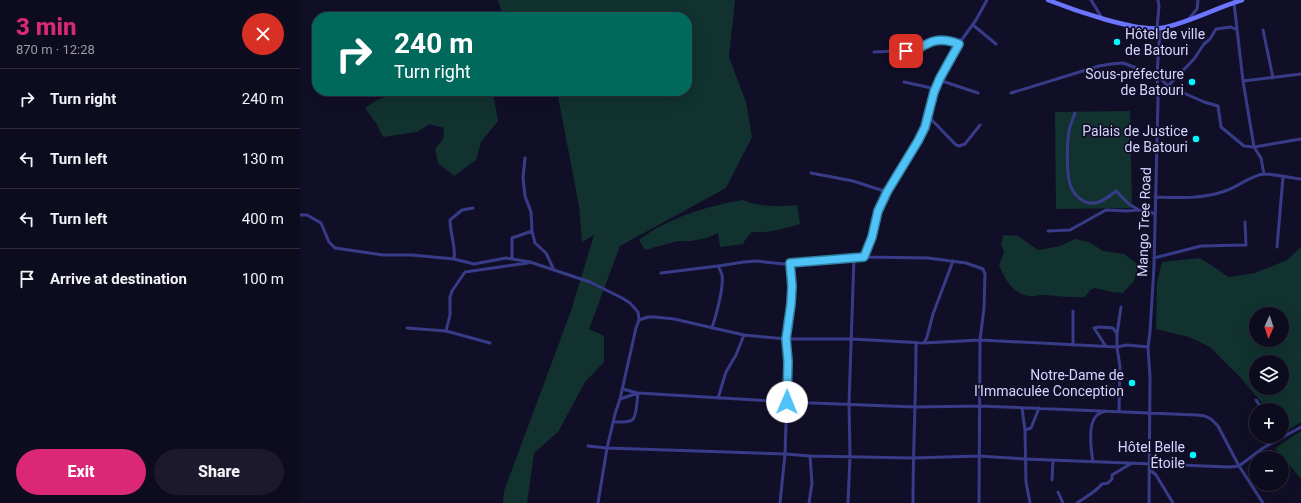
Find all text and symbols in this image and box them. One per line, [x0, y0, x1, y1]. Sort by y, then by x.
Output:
text: 3 min [16, 13, 77, 41]
button: close [242, 13, 284, 55]
place label: Hôtel de ville de Batouri [1125, 26, 1205, 58]
text: 240 m [394, 27, 473, 60]
icon: right [328, 28, 380, 80]
pin [889, 34, 923, 68]
marker: Hôtel de ville de Batouri [1112, 37, 1122, 47]
icon: arrive [895, 40, 917, 62]
text: 870 m · 12:28 [16, 42, 95, 57]
text: Turn right [394, 61, 471, 82]
place label: Sous-préfecture de Batouri [1085, 66, 1184, 98]
marker: Sous-préfecture de Batouri [1187, 77, 1197, 87]
icon: right [16, 88, 38, 110]
text: Turn right [50, 90, 116, 108]
text: 240 m [242, 90, 284, 108]
place label: Palais de Justice de Batouri [1082, 123, 1188, 155]
marker: Palais de Justice de Batouri [1191, 134, 1201, 144]
icon: left [16, 148, 38, 170]
text: Turn left [50, 150, 107, 168]
text: 130 m [242, 150, 284, 168]
street label: Mango Tree Road [1134, 167, 1154, 277]
icon: left [16, 208, 38, 230]
text: Turn left [50, 210, 107, 228]
text: 400 m [242, 210, 284, 228]
icon: arrive [16, 268, 38, 290]
text: Arrive at destination [50, 270, 187, 288]
text: 100 m [242, 270, 284, 288]
north arrow [1249, 307, 1289, 347]
map controls [1249, 307, 1289, 491]
button: layers [1249, 355, 1289, 395]
place label: Notre-Dame de l'Immaculée Conception [974, 367, 1124, 399]
marker: Notre-Dame de l'Immaculée Conception [1127, 378, 1137, 388]
position arrow [766, 381, 808, 423]
button: + [1249, 403, 1289, 443]
place label: Hôtel Belle Étoile [1118, 439, 1185, 471]
button: Exit [16, 449, 146, 495]
button: Share [154, 449, 284, 495]
marker: Hôtel Belle Étoile [1188, 450, 1198, 460]
button: − [1249, 451, 1289, 491]

